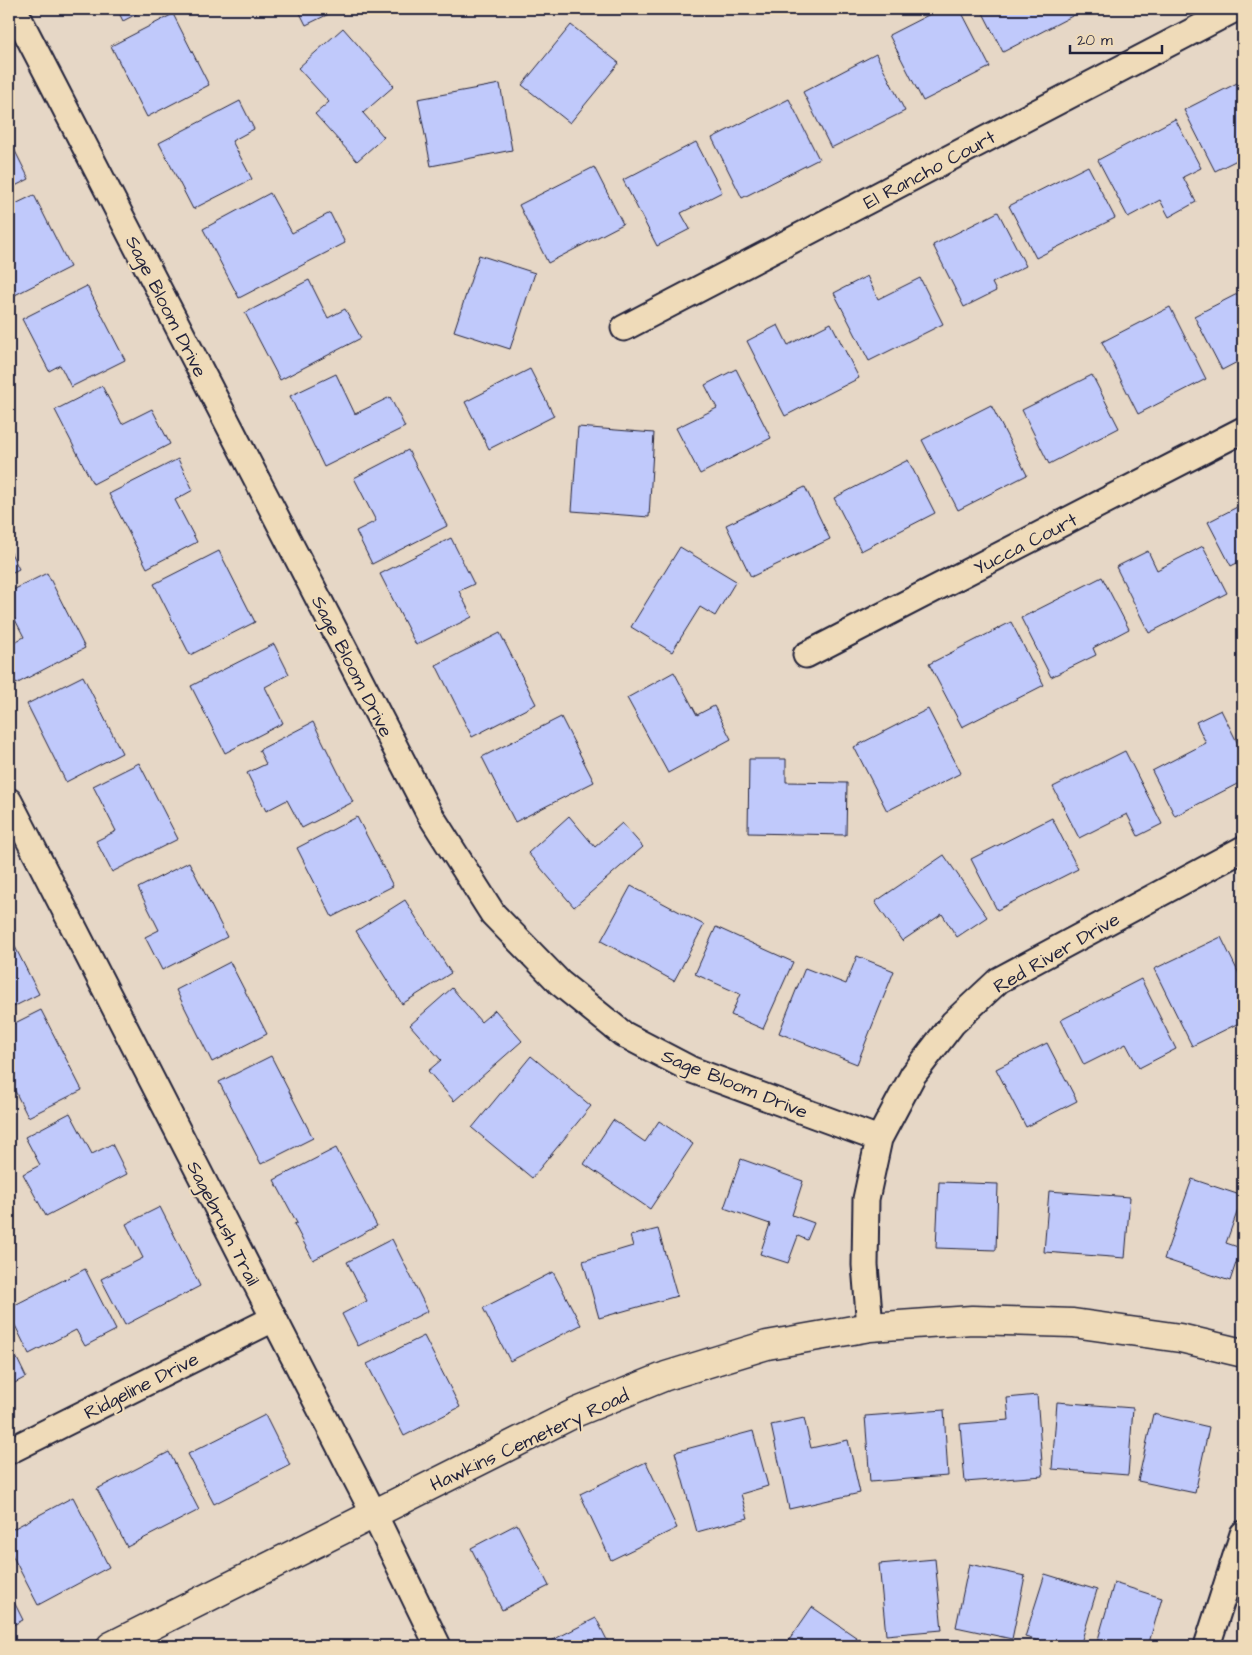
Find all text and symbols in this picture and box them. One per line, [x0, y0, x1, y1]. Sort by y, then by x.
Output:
scale bar [1070, 22, 1162, 54]
text: 20 m [1077, 30, 1113, 51]
street label: El Rancho Court [859, 124, 1001, 217]
street label: Sage Bloom Drive [117, 231, 213, 383]
street label: Yucca Court [969, 506, 1082, 582]
street label: Sage Bloom Drive [303, 591, 399, 743]
street label: Red River Drive [989, 906, 1125, 1000]
street label: Sage Bloom Drive [657, 1043, 812, 1127]
street label: Sagebrush Trail [179, 1156, 266, 1291]
street label: Ridgeline Drive [80, 1346, 204, 1428]
street label: Hawkins Cemetery Road [426, 1382, 634, 1499]

